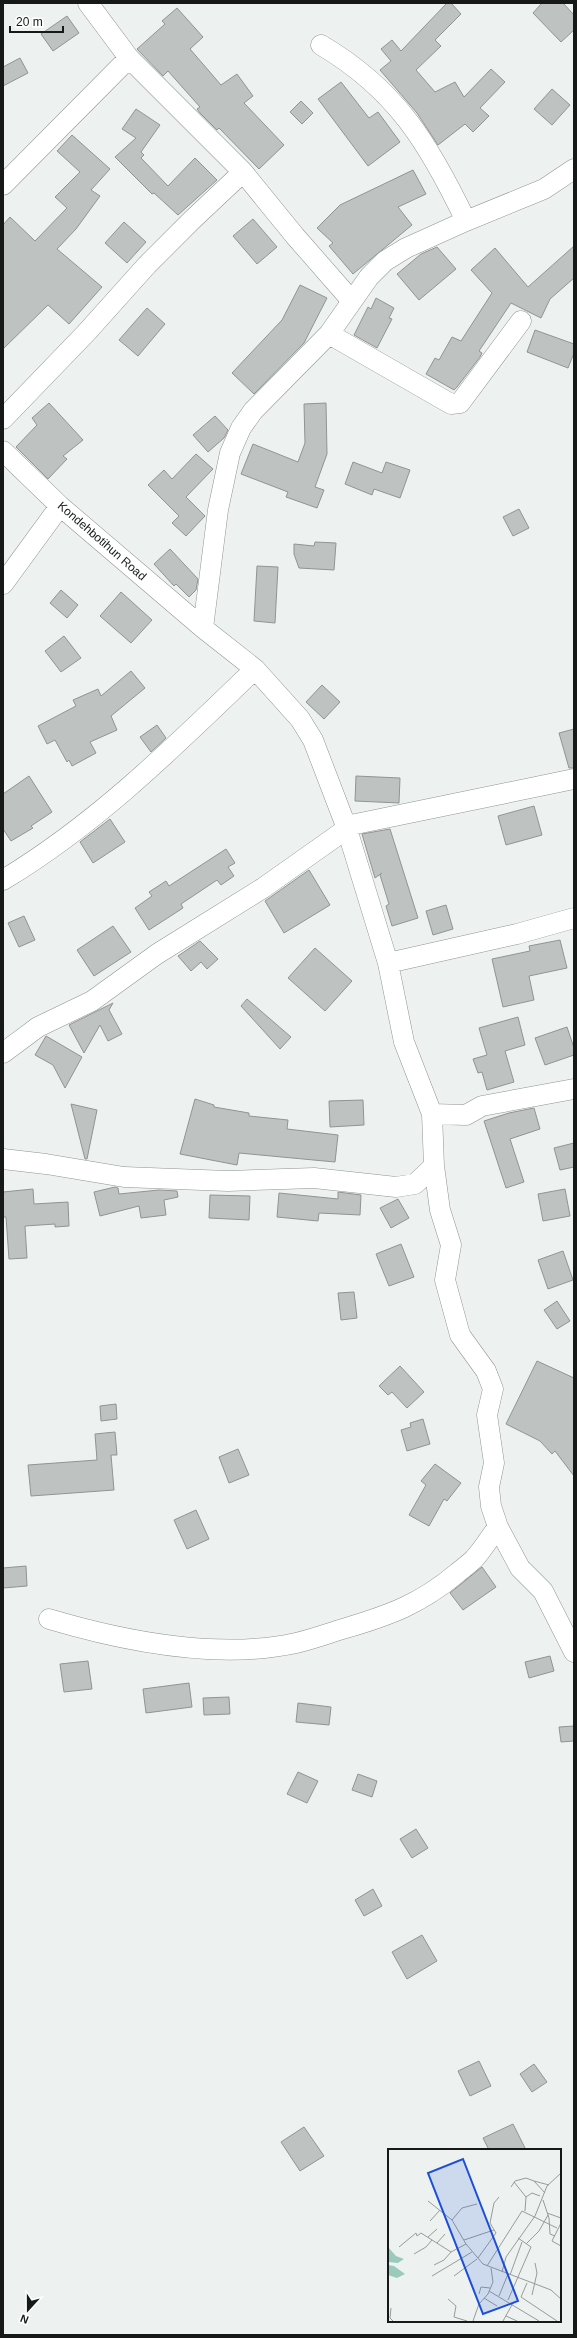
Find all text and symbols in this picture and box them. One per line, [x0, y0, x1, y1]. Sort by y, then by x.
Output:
scale bar [10, 8, 63, 34]
text: 20 m [16, 15, 43, 29]
street label: Kondehbotihun Road [55, 499, 149, 583]
inset map [388, 2149, 561, 2322]
north arrow [8, 2290, 48, 2330]
text: N [19, 2312, 30, 2326]

